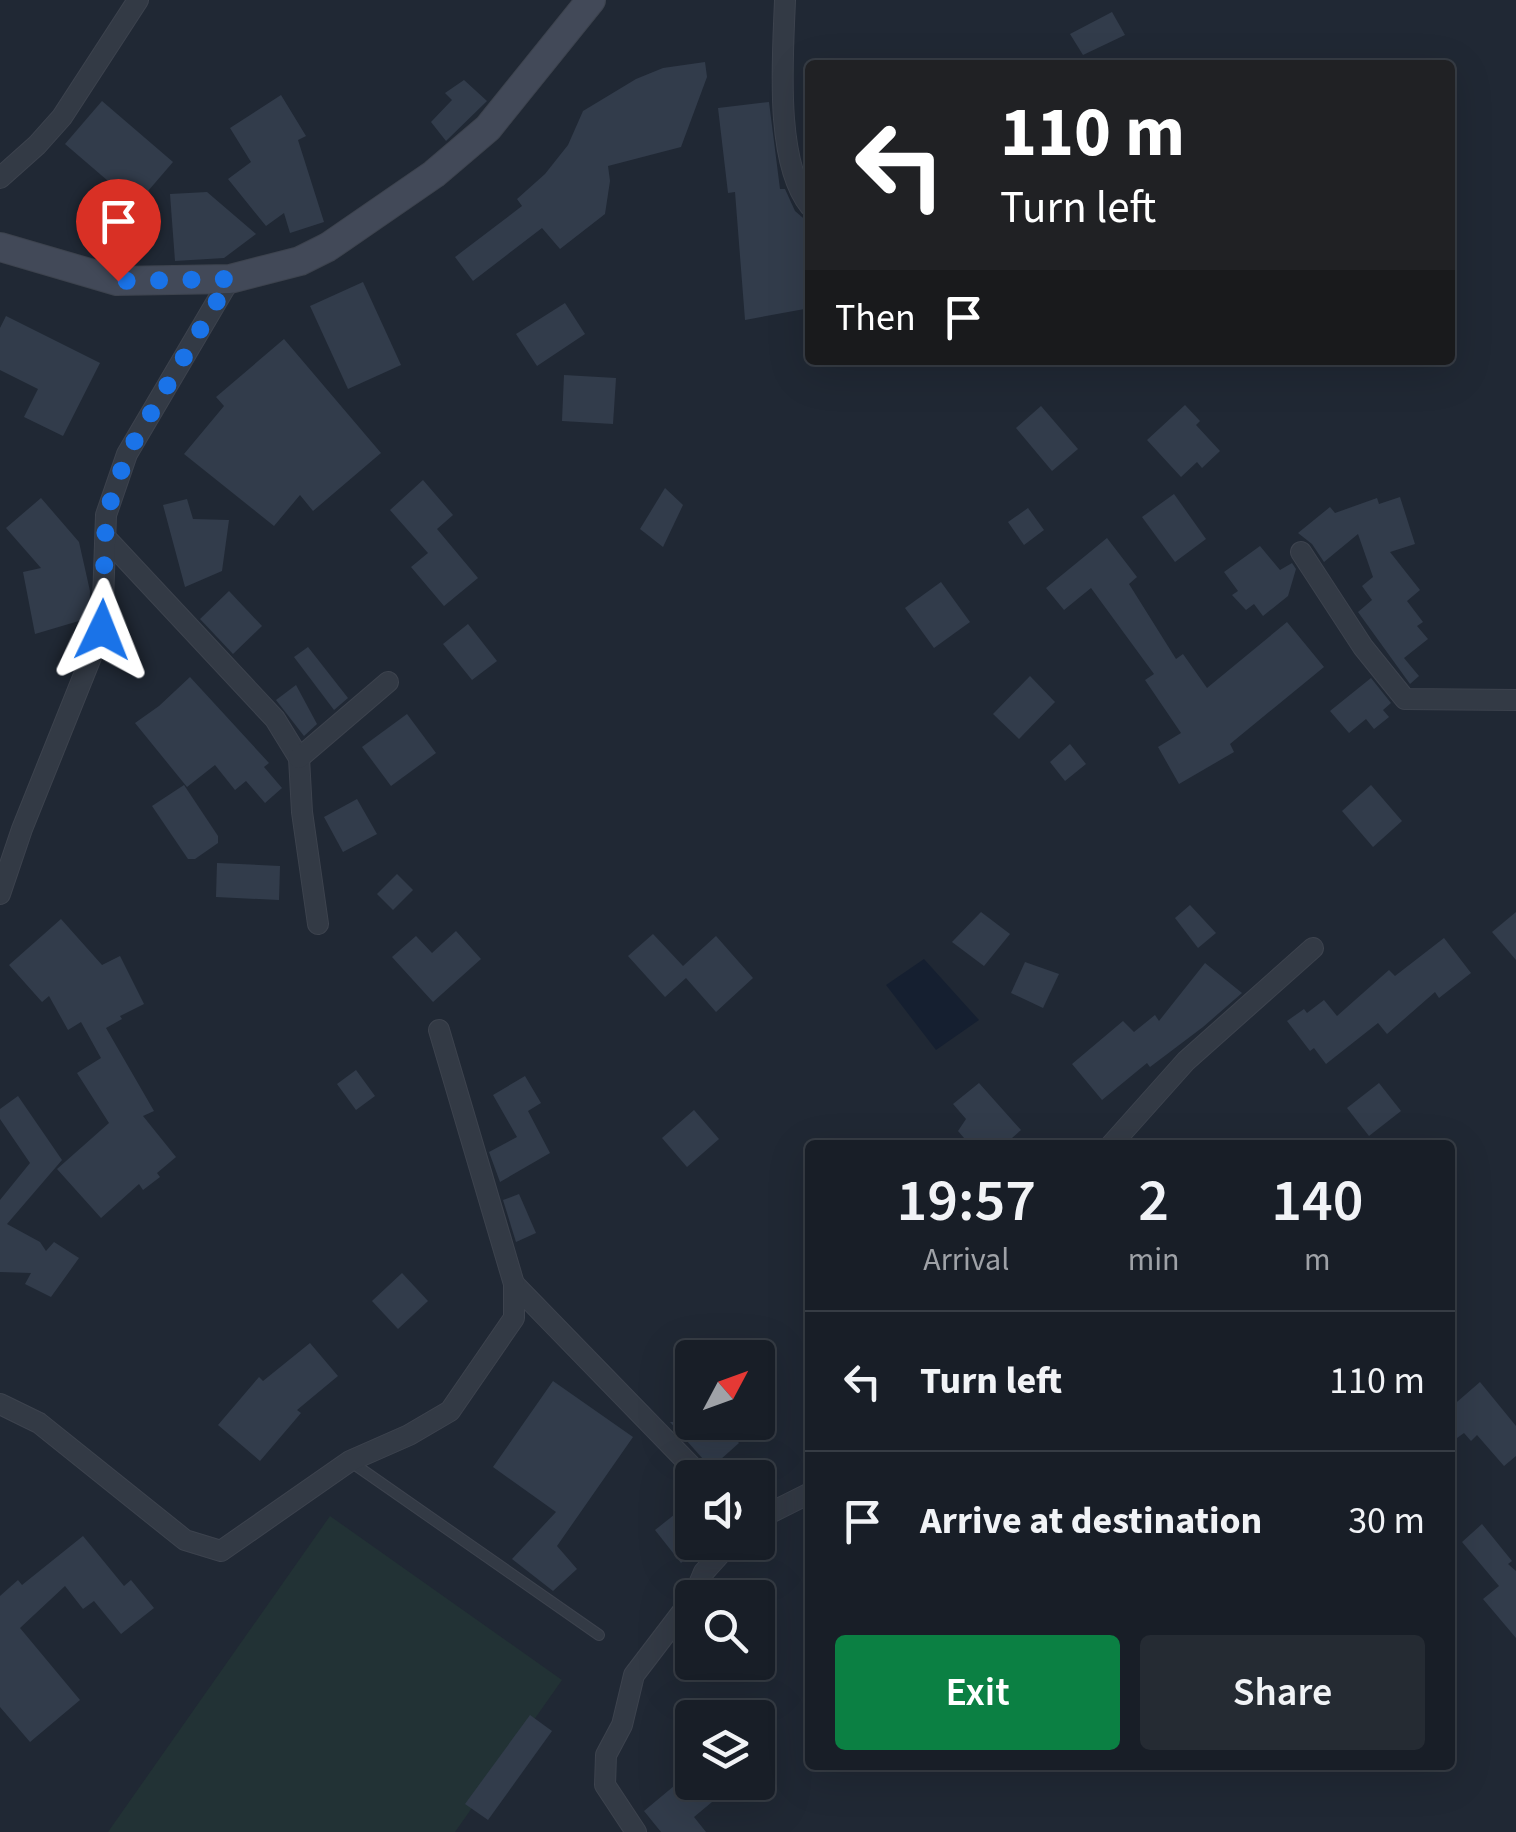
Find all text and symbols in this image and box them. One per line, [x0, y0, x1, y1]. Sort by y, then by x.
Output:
text: 110 m [1000, 83, 1185, 183]
icon: left [835, 100, 965, 230]
text: Turn left [1000, 176, 1156, 240]
pin [76, 179, 161, 282]
icon: arrive [91, 194, 146, 249]
icon: arrive [936, 290, 991, 345]
text: Then [835, 291, 916, 345]
position arrow [50, 578, 154, 682]
text: 19:57 [897, 1159, 1036, 1244]
text: 2 [1138, 1159, 1169, 1244]
text: 140 [1271, 1159, 1363, 1244]
text: Arrival [923, 1237, 1009, 1283]
text: min [1128, 1237, 1180, 1283]
text: m [1304, 1237, 1331, 1283]
north arrow [675, 1340, 775, 1440]
map controls [675, 1340, 775, 1800]
icon: left [835, 1354, 890, 1409]
text: Turn left [920, 1354, 1062, 1408]
text: 110 m [1329, 1354, 1425, 1408]
button: sound [675, 1460, 775, 1560]
icon: arrive [835, 1494, 890, 1549]
text: Arrive at destination [920, 1494, 1262, 1548]
text: 30 m [1348, 1494, 1425, 1548]
button: search [675, 1580, 775, 1680]
button: Exit [835, 1635, 1120, 1750]
button: Share [1140, 1635, 1425, 1750]
button: layers [675, 1700, 775, 1800]

